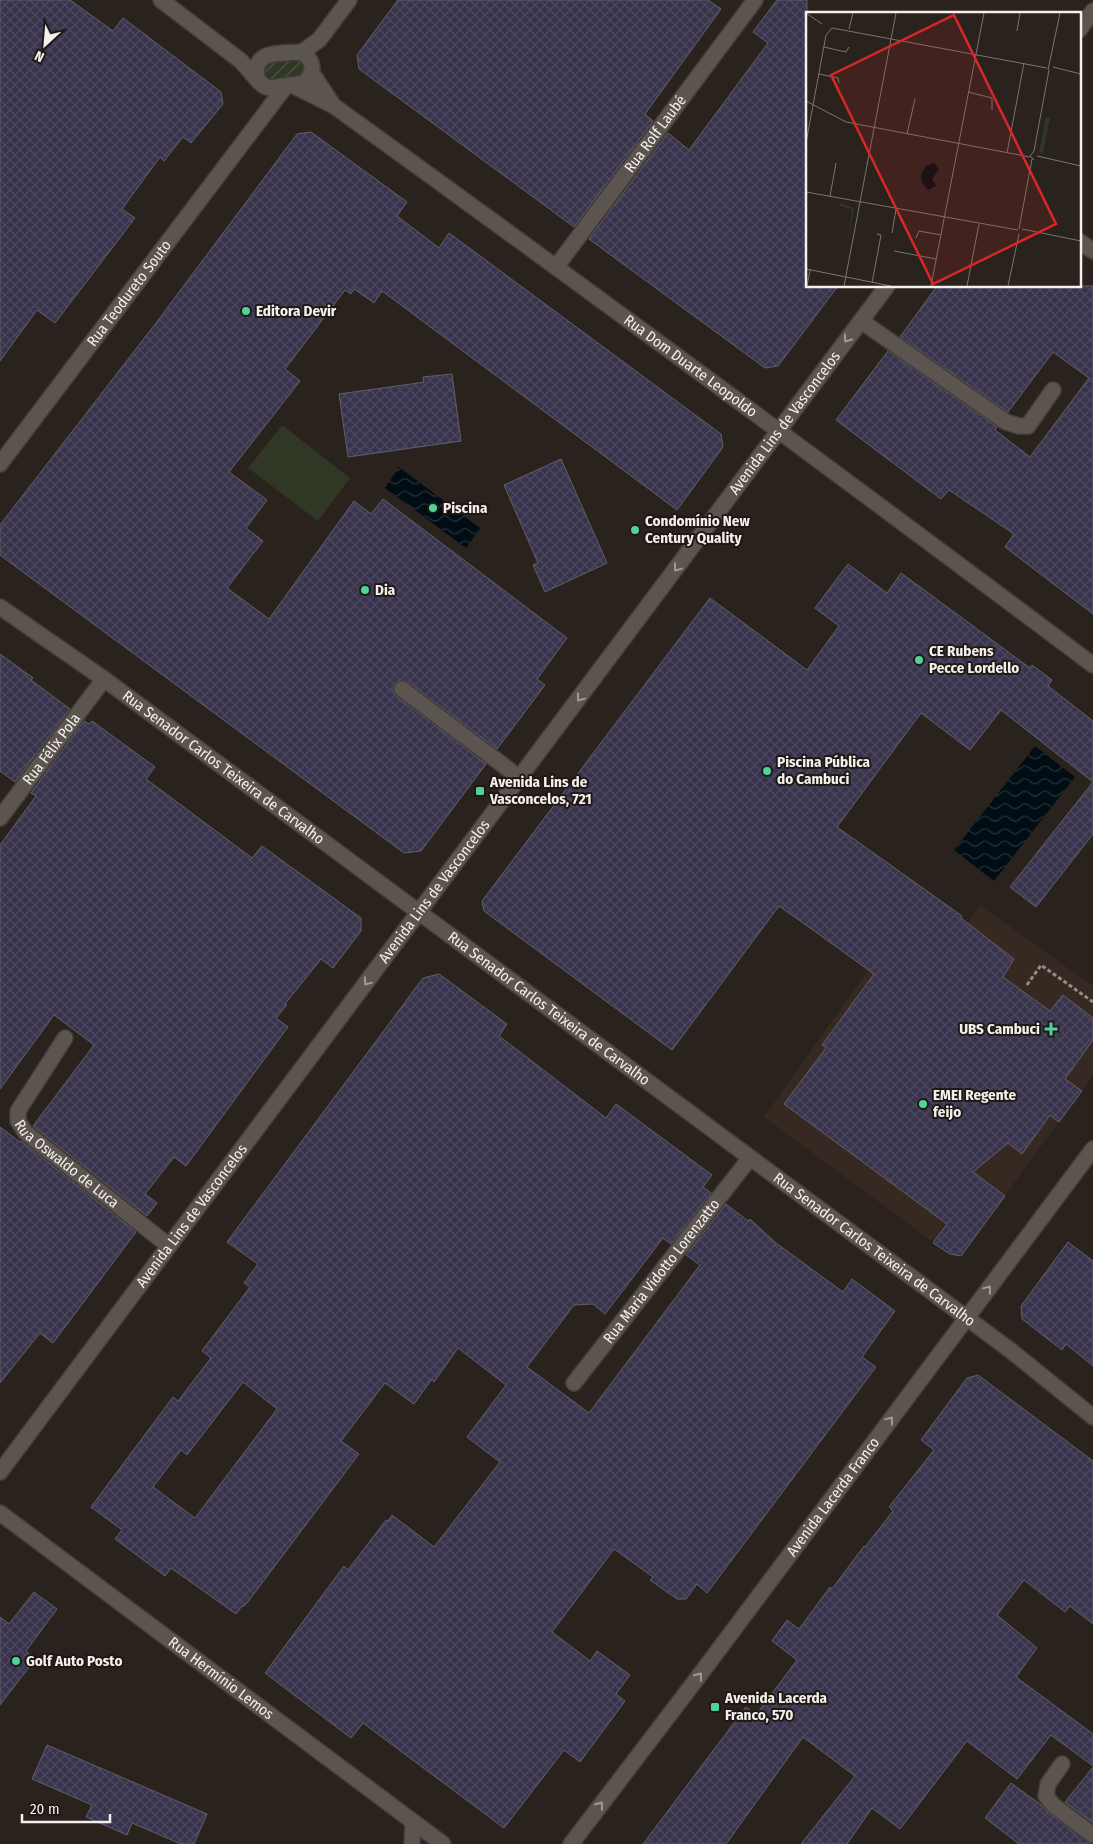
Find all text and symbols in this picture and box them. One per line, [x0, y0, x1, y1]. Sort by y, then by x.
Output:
inset map [806, 12, 1080, 288]
north arrow [20, 20, 70, 70]
text: N [32, 47, 47, 66]
street label: Rua Rolf Laubé [620, 92, 690, 176]
street label: Rua Teodureto Souto [83, 237, 175, 350]
place label: Editora Devir [256, 302, 337, 320]
marker: Editora Devir [240, 305, 252, 317]
street label: Rua Dom Duarte Leopoldo [620, 311, 761, 421]
one-way arrow [845, 333, 853, 342]
street label: Avenida Lins de Vasconcelos [725, 348, 844, 498]
place label: Piscina [443, 499, 488, 517]
marker: Piscina [427, 502, 439, 514]
place label: Condomínio New Century Quality [645, 512, 750, 547]
marker: Condomínio New Century Quality [629, 524, 641, 536]
one-way arrow [675, 562, 683, 571]
place label: Dia [375, 581, 396, 599]
marker: Dia [359, 584, 371, 596]
place label: CE Rubens Pecce Lordello [929, 642, 1019, 677]
marker: CE Rubens Pecce Lordello [913, 654, 925, 666]
street label: Rua Senador Carlos Teixeira de Carvalho [119, 687, 328, 848]
one-way arrow [577, 692, 586, 702]
street label: Rua Félix Pola [19, 710, 84, 788]
place label: Piscina Pública do Cambuci [777, 753, 871, 788]
marker: Piscina Pública do Cambuci [761, 765, 773, 777]
place label: Avenida Lins de Vasconcelos, 721 [489, 773, 592, 808]
marker: Avenida Lins de Vasconcelos, 721 [474, 785, 486, 797]
street label: Avenida Lins de Vasconcelos [375, 816, 494, 967]
street label: Rua Senador Carlos Teixeira de Carvalho [444, 928, 653, 1089]
one-way arrow [364, 976, 373, 986]
place label: UBS Cambuci [959, 1020, 1040, 1038]
marker: UBS Cambuci [1044, 1022, 1058, 1036]
place label: EMEI Regente feijo [933, 1086, 1017, 1121]
marker: EMEI Regente feijo [917, 1098, 929, 1110]
street label: Rua Oswaldo de Luca [11, 1116, 122, 1212]
street label: Avenida Lins de Vasconcelos [132, 1141, 251, 1291]
street label: Rua Senador Carlos Teixeira de Carvalho [770, 1169, 979, 1330]
street label: Rua Maria Vidotto Lorenzatto [599, 1195, 724, 1347]
one-way arrow [982, 1285, 991, 1295]
one-way arrow [885, 1417, 893, 1426]
street label: Avenida Lacerda Franco [783, 1434, 883, 1560]
street label: Rua Hermínio Lemos [165, 1633, 277, 1723]
place label: Golf Auto Posto [26, 1652, 122, 1670]
marker: Golf Auto Posto [10, 1655, 22, 1667]
one-way arrow [693, 1673, 701, 1682]
place label: Avenida Lacerda Franco, 570 [724, 1689, 828, 1724]
marker: Avenida Lacerda Franco, 570 [709, 1701, 721, 1713]
scale bar [22, 1792, 110, 1824]
text: 20 m [30, 1800, 60, 1818]
one-way arrow [595, 1802, 603, 1811]

